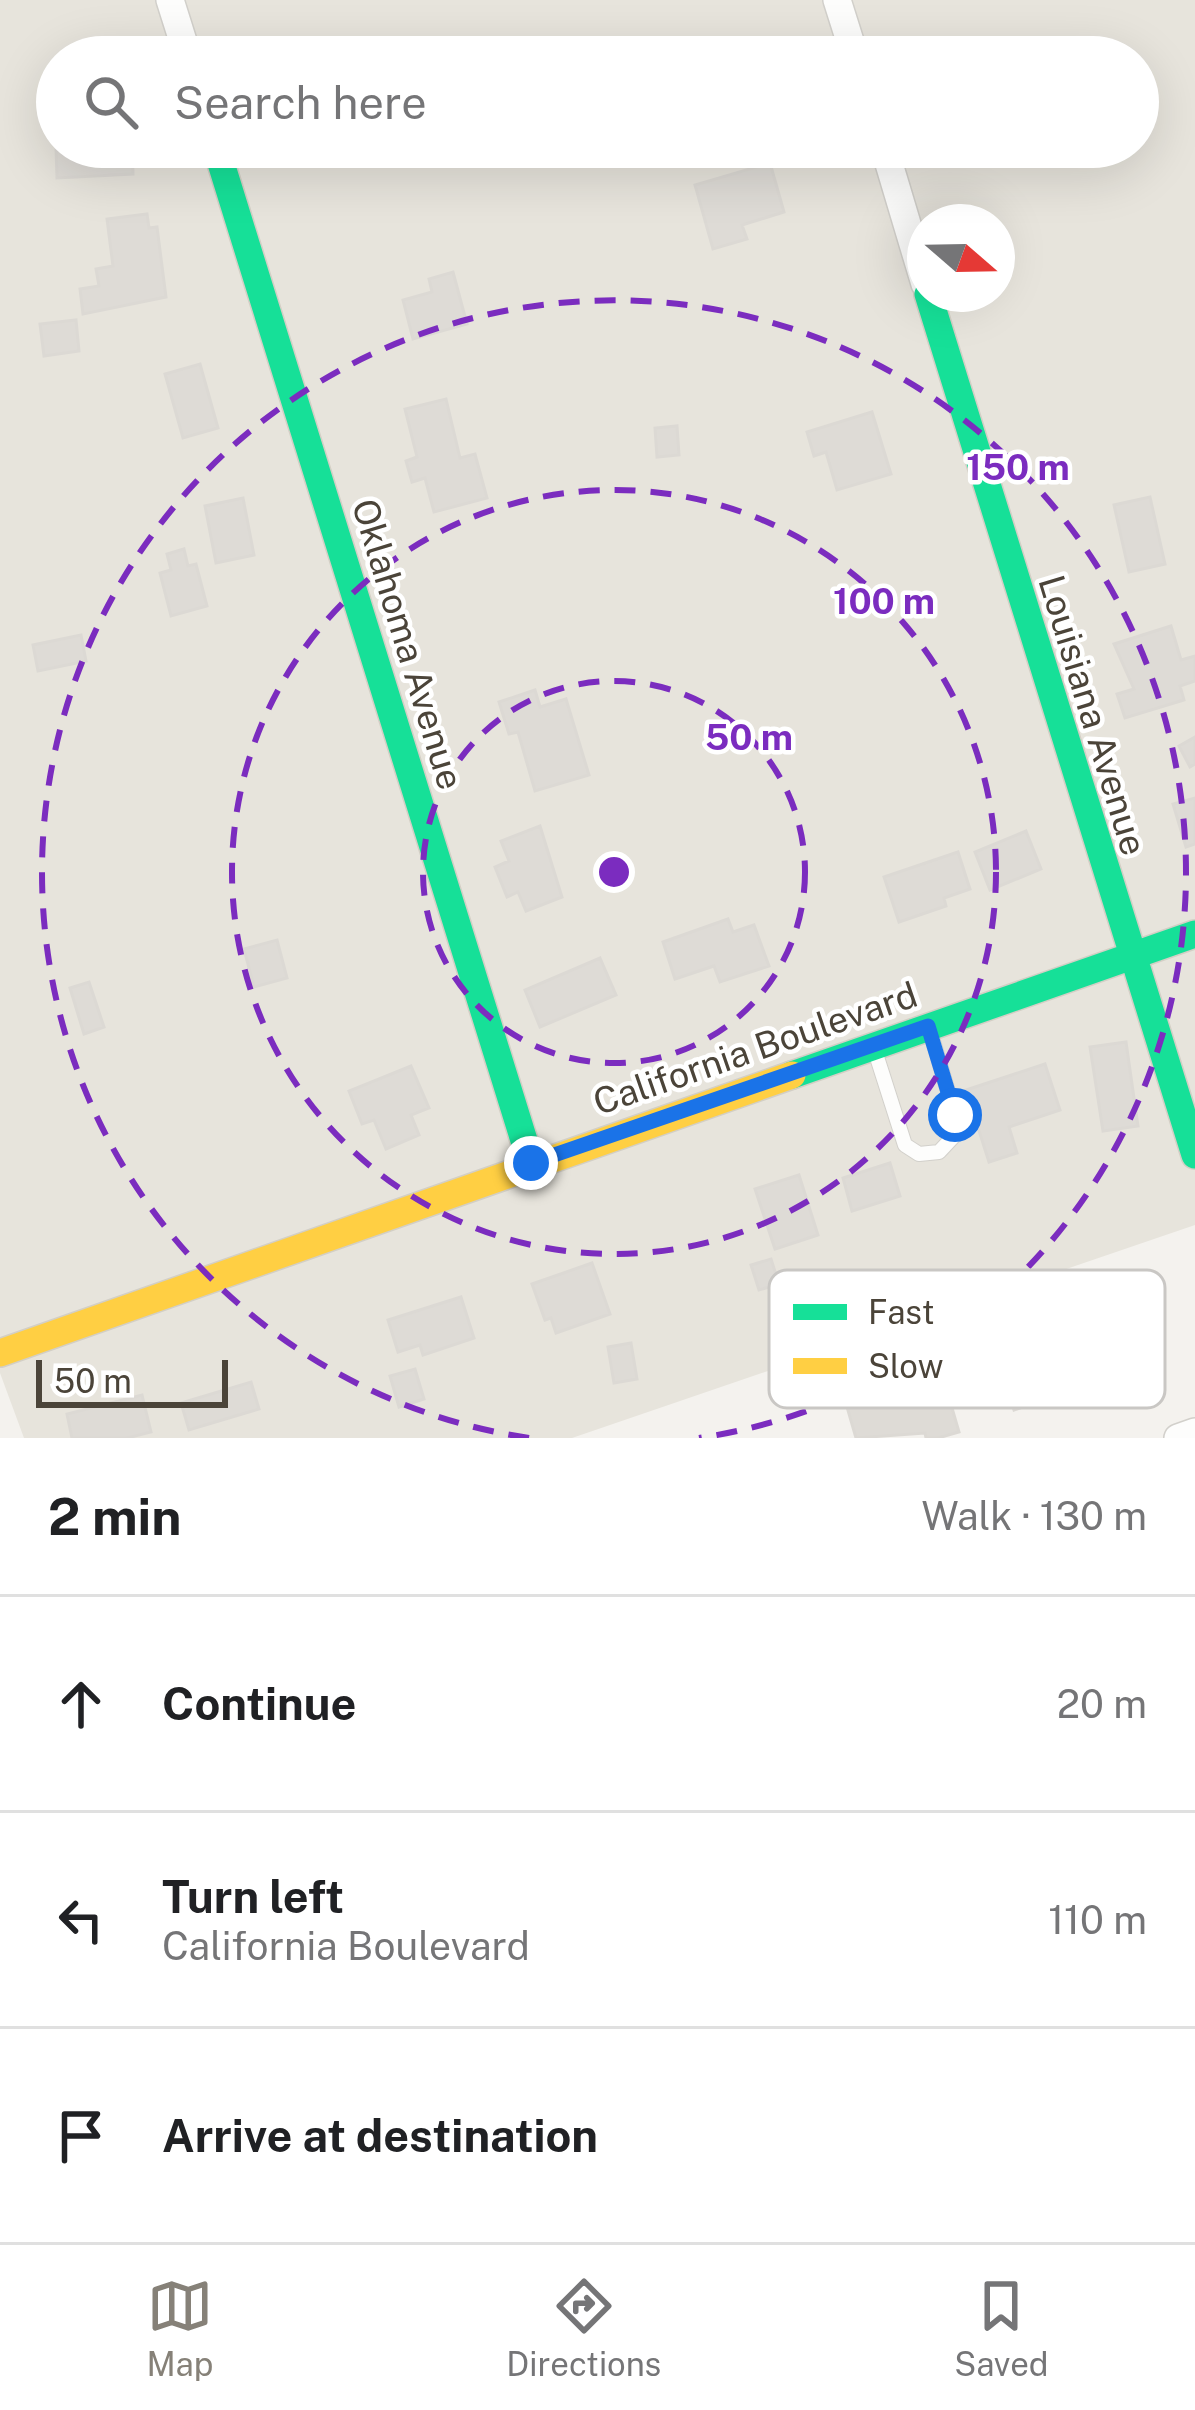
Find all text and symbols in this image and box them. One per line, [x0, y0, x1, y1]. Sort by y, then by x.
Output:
search box [36, 36, 1159, 168]
icon: search [78, 69, 144, 135]
text: Search here [174, 76, 427, 129]
north arrow [907, 204, 1015, 312]
text: 150 m [966, 446, 1070, 488]
street label: Oklahoma Avenue [344, 494, 472, 794]
street label: Louisiana Avenue [1030, 570, 1156, 860]
text: 100 m [833, 580, 935, 622]
text: 50 m [705, 716, 793, 758]
centre of rings [593, 851, 635, 893]
street label: California Boulevard [588, 973, 922, 1123]
route start [928, 1088, 982, 1142]
route end [504, 1136, 558, 1190]
legend [769, 1270, 1165, 1408]
text: Fast [868, 1293, 935, 1331]
text: Slow [868, 1347, 943, 1385]
scale bar [36, 1354, 228, 1407]
text: 50 m [54, 1362, 132, 1400]
text: 2 min [48, 1487, 182, 1546]
text: Walk · 130 m [922, 1493, 1147, 1539]
icon: ahead [48, 1671, 114, 1737]
text: Continue [162, 1677, 356, 1730]
text: 20 m [1057, 1681, 1147, 1727]
text: Turn left [162, 1870, 344, 1923]
icon: left [48, 1887, 114, 1953]
text: 110 m [1048, 1897, 1147, 1943]
text: California Boulevard [162, 1923, 530, 1969]
icon: arrive [48, 2103, 114, 2169]
text: Arrive at destination [162, 2109, 598, 2162]
tab: Map [146, 2273, 213, 2383]
tab: Directions [506, 2273, 661, 2383]
tab: Saved [954, 2273, 1049, 2383]

